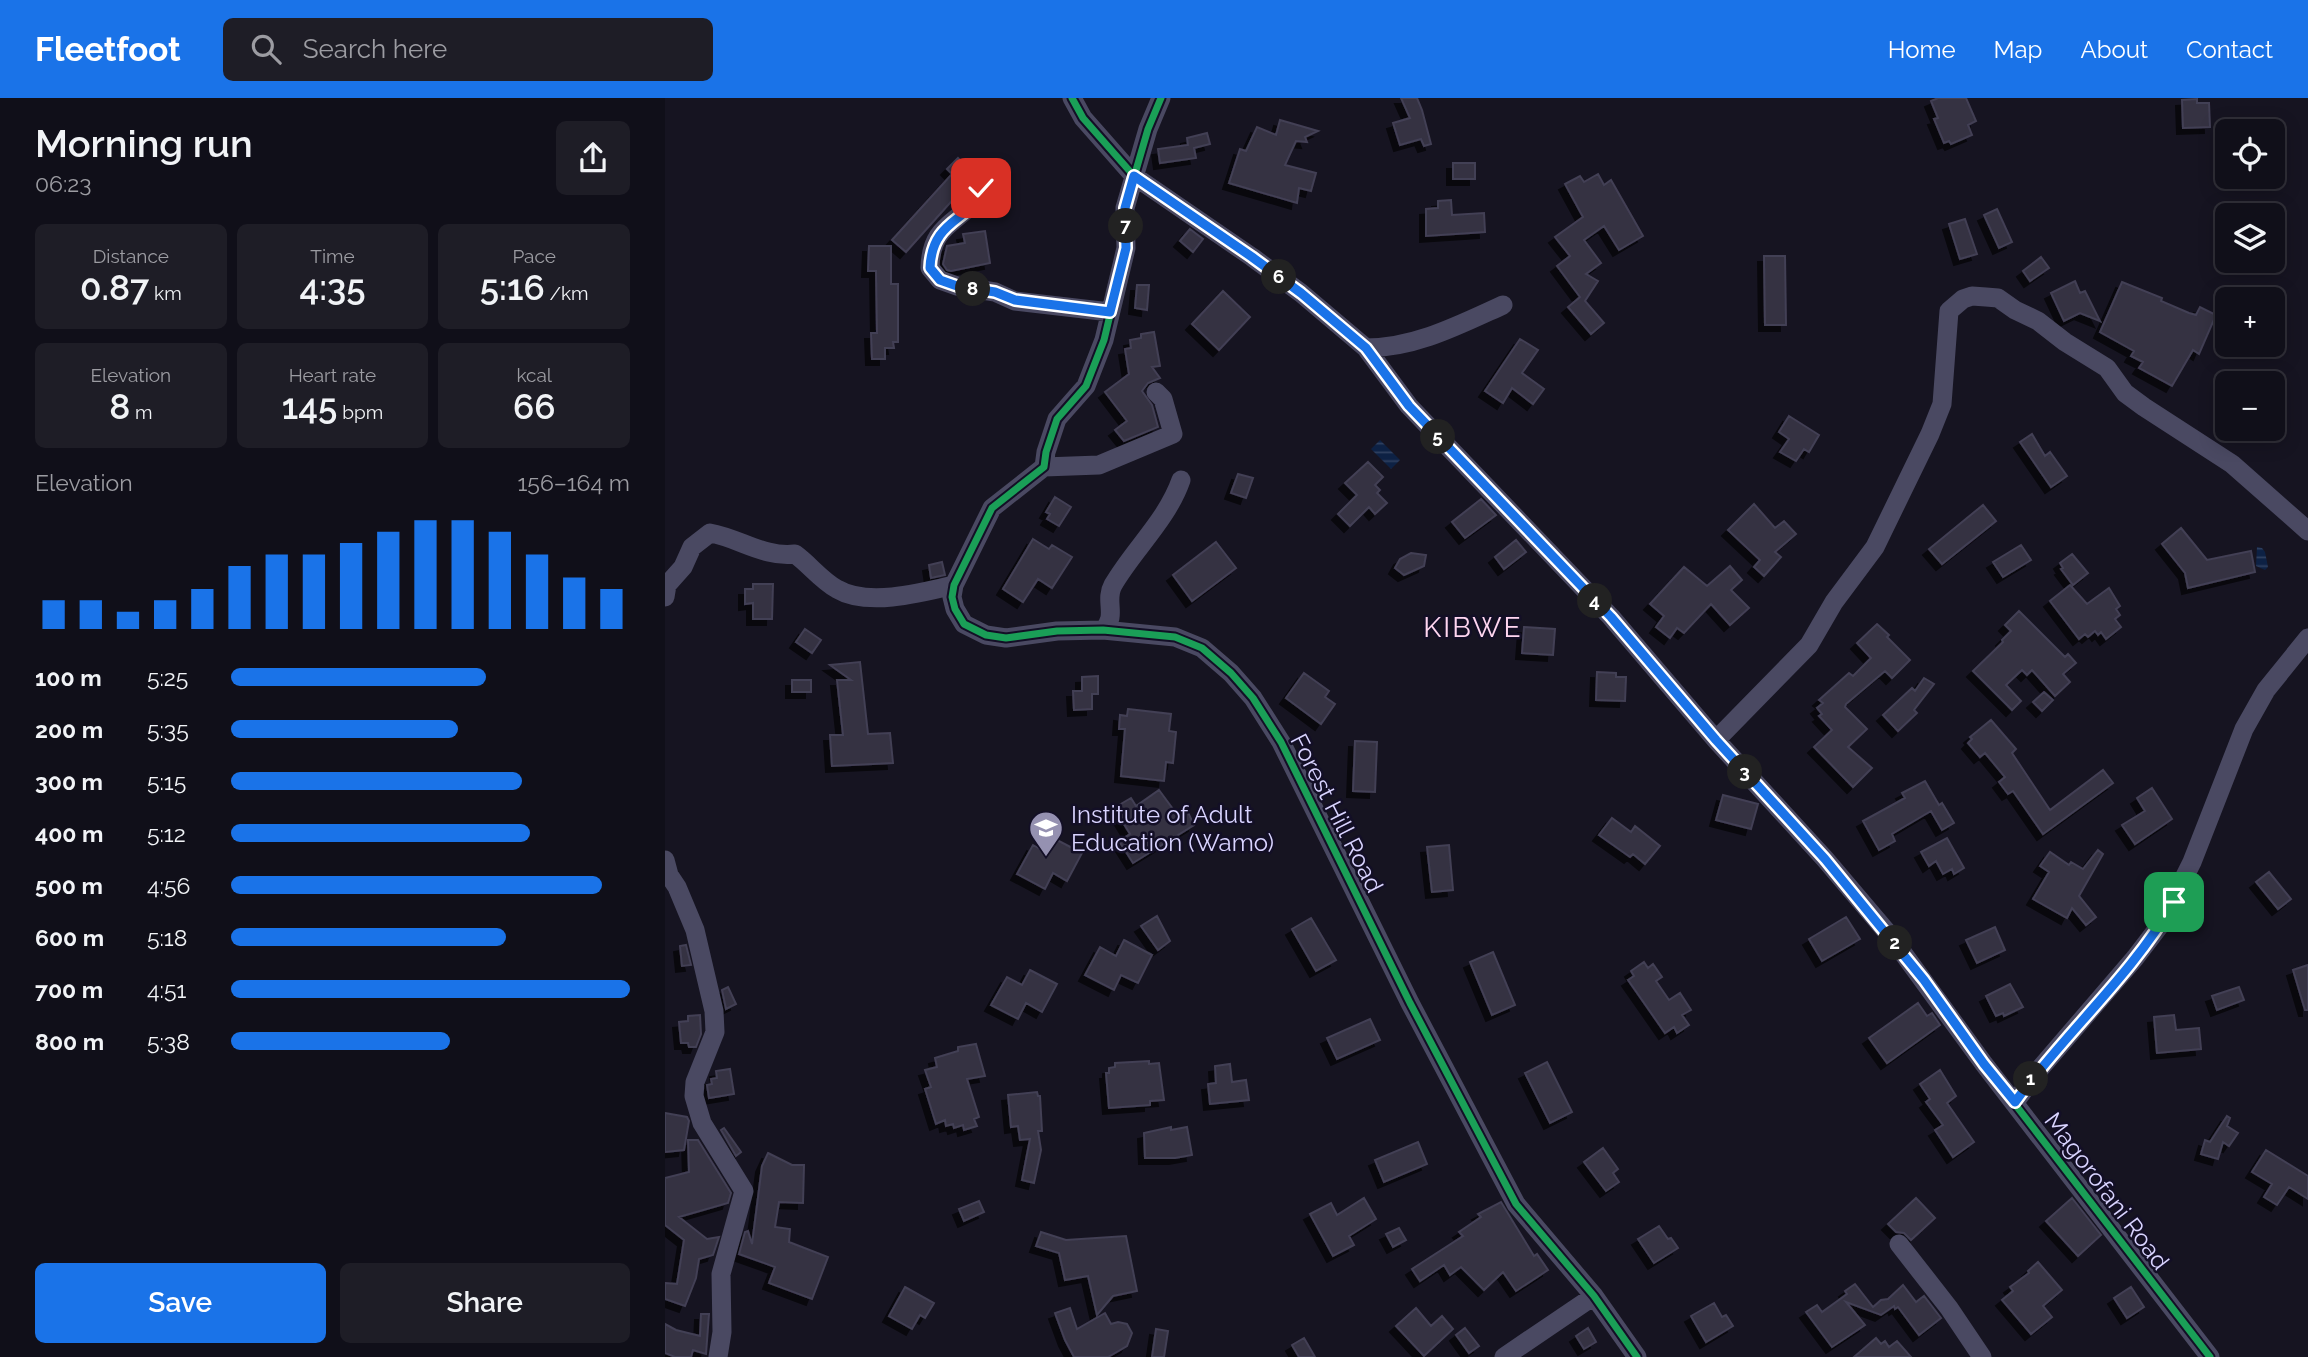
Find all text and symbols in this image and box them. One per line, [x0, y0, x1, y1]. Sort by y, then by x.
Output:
search box [223, 18, 713, 81]
text: Fleetfoot [35, 30, 181, 69]
icon: search [247, 30, 285, 68]
text: Search here [303, 34, 447, 64]
text: Home [1888, 35, 1956, 64]
text: Map [1994, 35, 2042, 64]
text: About [2080, 35, 2148, 64]
text: Contact [2186, 35, 2273, 64]
map controls [2215, 119, 2285, 441]
button: locate [2215, 119, 2285, 189]
text: Morning run [35, 121, 253, 166]
button: share [556, 121, 630, 195]
pin [951, 158, 1011, 218]
icon: check [962, 169, 1000, 207]
text: 06:23 [35, 170, 92, 197]
button: layers [2215, 203, 2285, 273]
pin: 7 [1109, 208, 1143, 244]
text: 7 [1120, 214, 1131, 236]
text: Distance [93, 245, 169, 267]
text: Time [310, 245, 355, 267]
text: Pace [512, 245, 556, 267]
pin: 6 [1261, 260, 1297, 294]
text: 6 [1273, 265, 1284, 287]
text: 0.87 [80, 267, 149, 308]
text: 4:35 [299, 267, 366, 308]
text: 5:16 [480, 267, 545, 308]
pin: 8 [955, 272, 991, 306]
text: 8 [967, 277, 978, 299]
text: km [149, 282, 182, 304]
text: /km [545, 282, 589, 304]
button: + [2215, 287, 2285, 357]
text: Elevation [90, 364, 171, 386]
text: Heart rate [289, 364, 376, 386]
text: kcal [516, 364, 552, 386]
button: − [2215, 371, 2285, 441]
text: 8 [109, 386, 130, 427]
text: 145 [282, 386, 337, 427]
text: 66 [513, 386, 555, 427]
text: m [130, 401, 153, 423]
text: bpm [337, 401, 383, 423]
pin: 5 [1421, 420, 1455, 454]
text: 5 [1432, 425, 1443, 447]
text: Elevation [35, 469, 133, 496]
text: 156–164 m [518, 469, 630, 496]
pin: 4 [1577, 584, 1613, 618]
text: 4 [1589, 589, 1600, 611]
district label: KIBWE [1423, 611, 1523, 644]
text: 100 m [35, 664, 102, 691]
text: 5:25 [147, 664, 188, 691]
text: 200 m [35, 716, 103, 743]
text: 5:35 [147, 716, 189, 743]
street label: Forest Hill Road [1284, 729, 1390, 897]
pin: 3 [1727, 754, 1763, 790]
text: 3 [1739, 760, 1750, 782]
text: 300 m [35, 768, 103, 795]
text: 5:15 [147, 768, 186, 795]
place label: Institute of Adult Education (Wamo) [1071, 800, 1274, 857]
school or university icon: Institute of Adult Education (Wamo) [1027, 809, 1065, 858]
text: 400 m [35, 820, 103, 847]
text: 5:12 [147, 820, 186, 847]
text: 500 m [35, 872, 103, 899]
text: 4:56 [147, 872, 190, 899]
pin [2144, 872, 2204, 932]
icon: arrive [2155, 883, 2193, 921]
text: 600 m [35, 924, 104, 951]
text: 5:18 [147, 924, 187, 951]
pin: 2 [1877, 926, 1913, 960]
text: 2 [1889, 931, 1900, 953]
text: 700 m [35, 976, 103, 1003]
text: 4:51 [147, 976, 186, 1003]
text: 800 m [35, 1028, 104, 1055]
text: 5:38 [147, 1028, 190, 1055]
pin: 1 [2013, 1062, 2049, 1096]
text: 1 [2026, 1067, 2035, 1089]
street label: Magorofani Road [2039, 1107, 2175, 1275]
button: Save [35, 1263, 326, 1343]
button: Share [340, 1263, 630, 1343]

